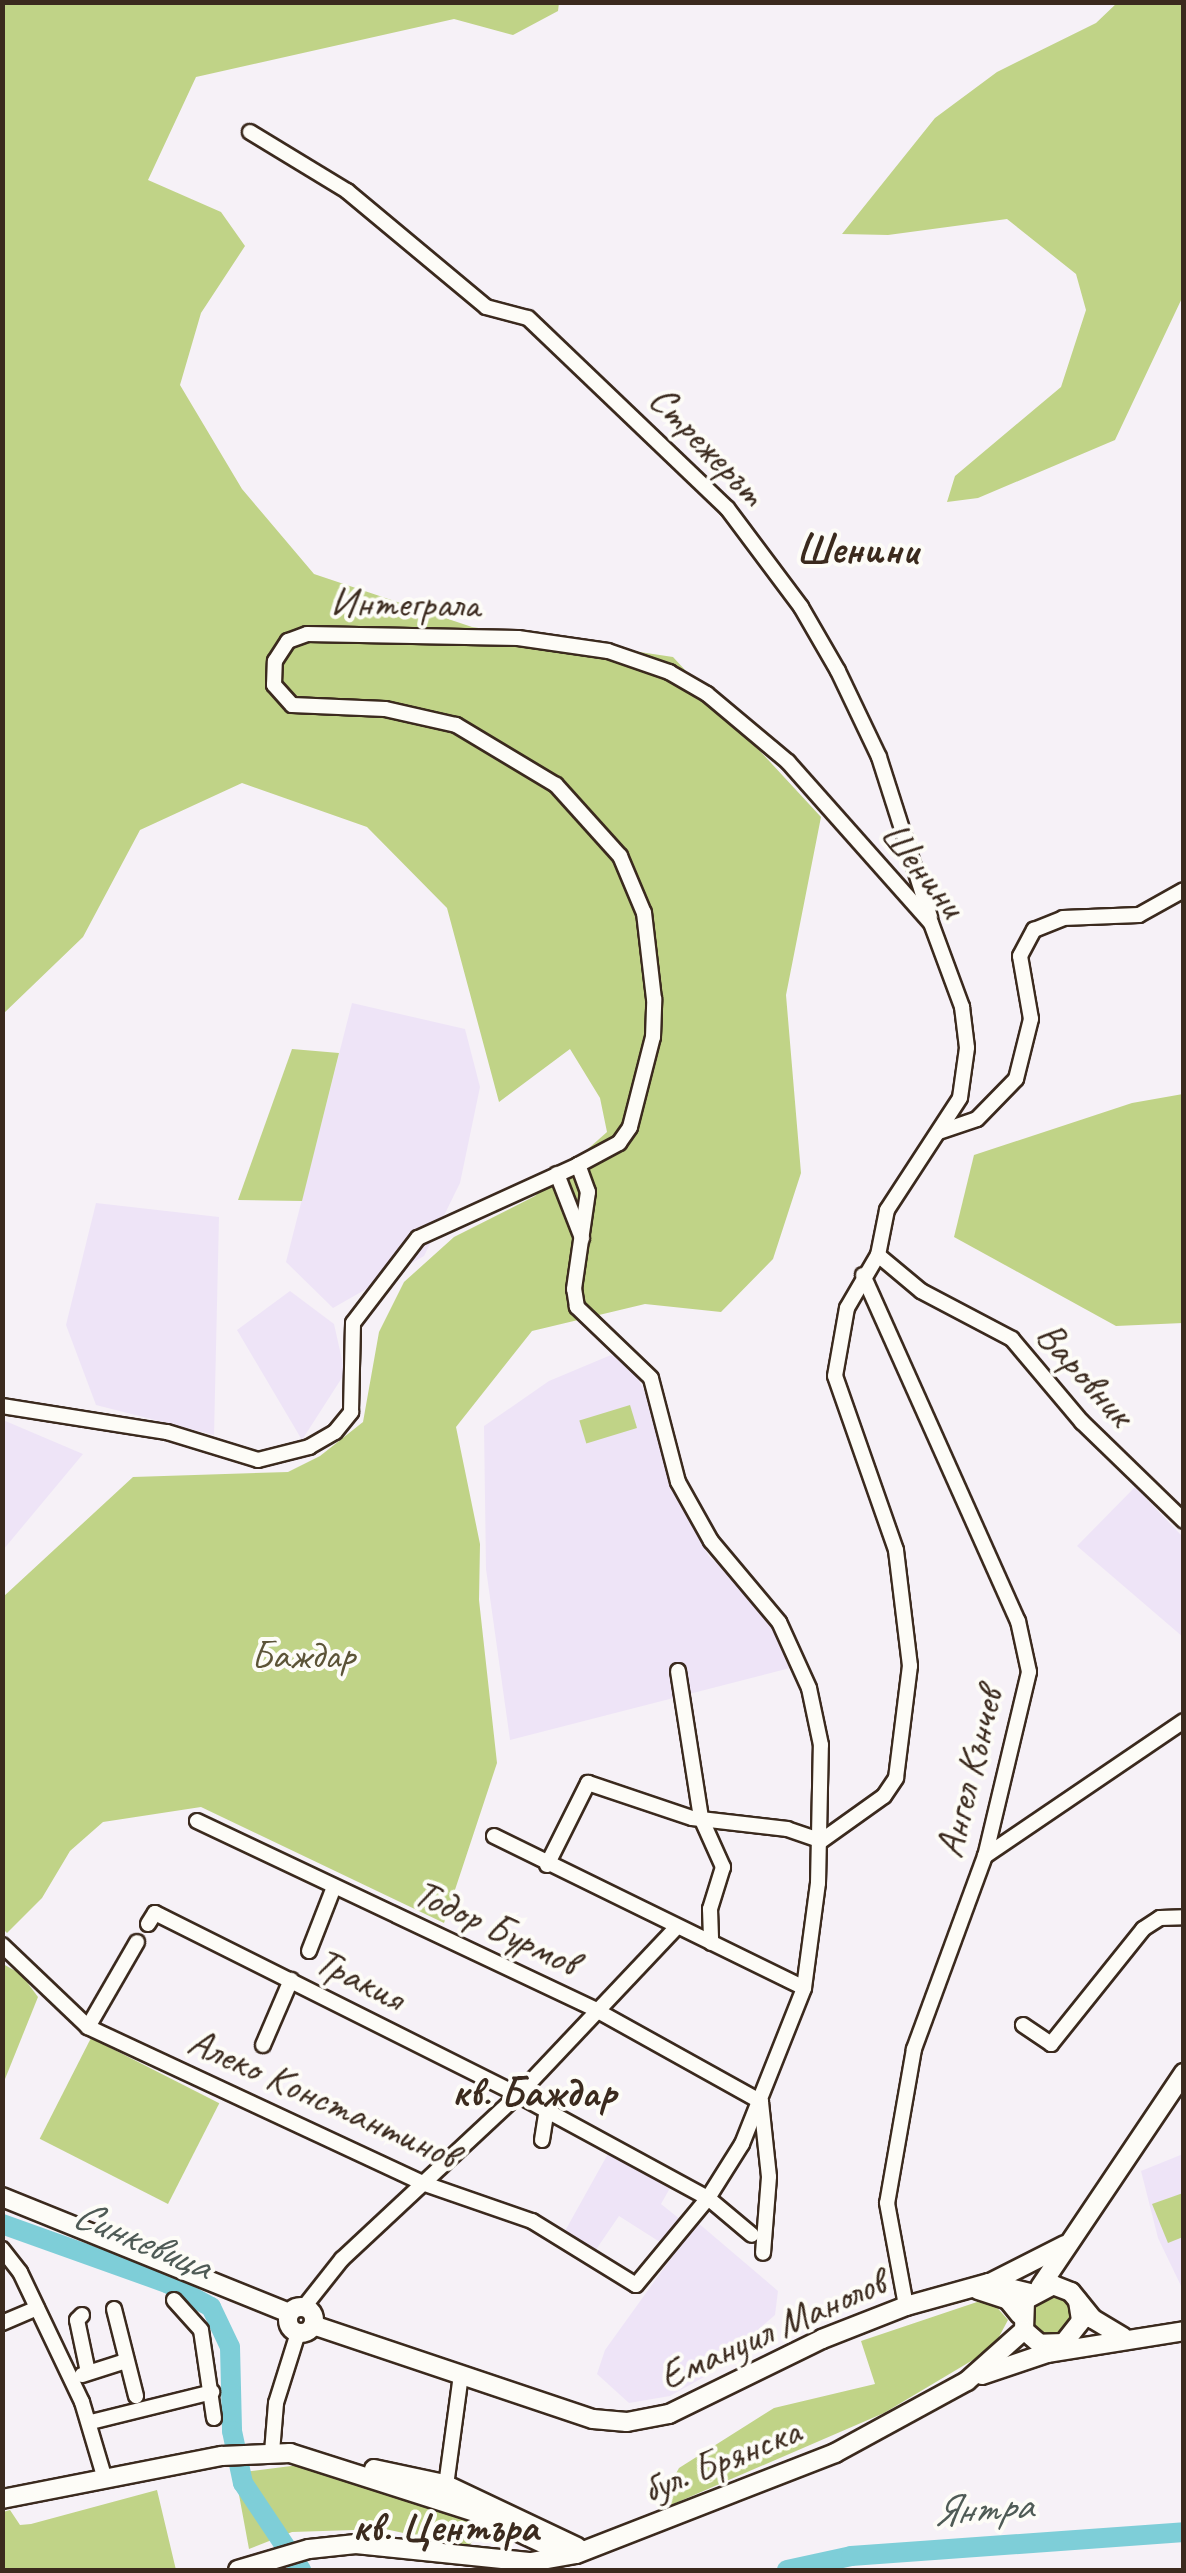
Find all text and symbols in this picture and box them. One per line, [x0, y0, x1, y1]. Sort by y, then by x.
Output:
street label: Стрежерът [639, 375, 775, 515]
district label: Шенини [796, 525, 918, 575]
street label: Интеграла [330, 578, 480, 628]
street label: Шенини [870, 812, 976, 926]
street label: Варовник [1026, 1312, 1144, 1436]
park label: Баждар [251, 1631, 355, 1679]
street label: Ангел Кънчев [925, 1684, 1013, 1862]
street label: Тодор Бурмов [405, 1868, 587, 1986]
street label: Тракия [307, 1936, 413, 2022]
street label: Алеко Константинов [183, 2018, 463, 2178]
district label: кв. Баждар [452, 2068, 616, 2118]
water label: Синкевица [66, 2189, 218, 2291]
street label: Емануил Манолов [652, 2258, 892, 2400]
street label: бул. Брянска [635, 2407, 807, 2513]
water label: Янтра [930, 2480, 1034, 2538]
district label: кв. Центъра [352, 2503, 538, 2553]

